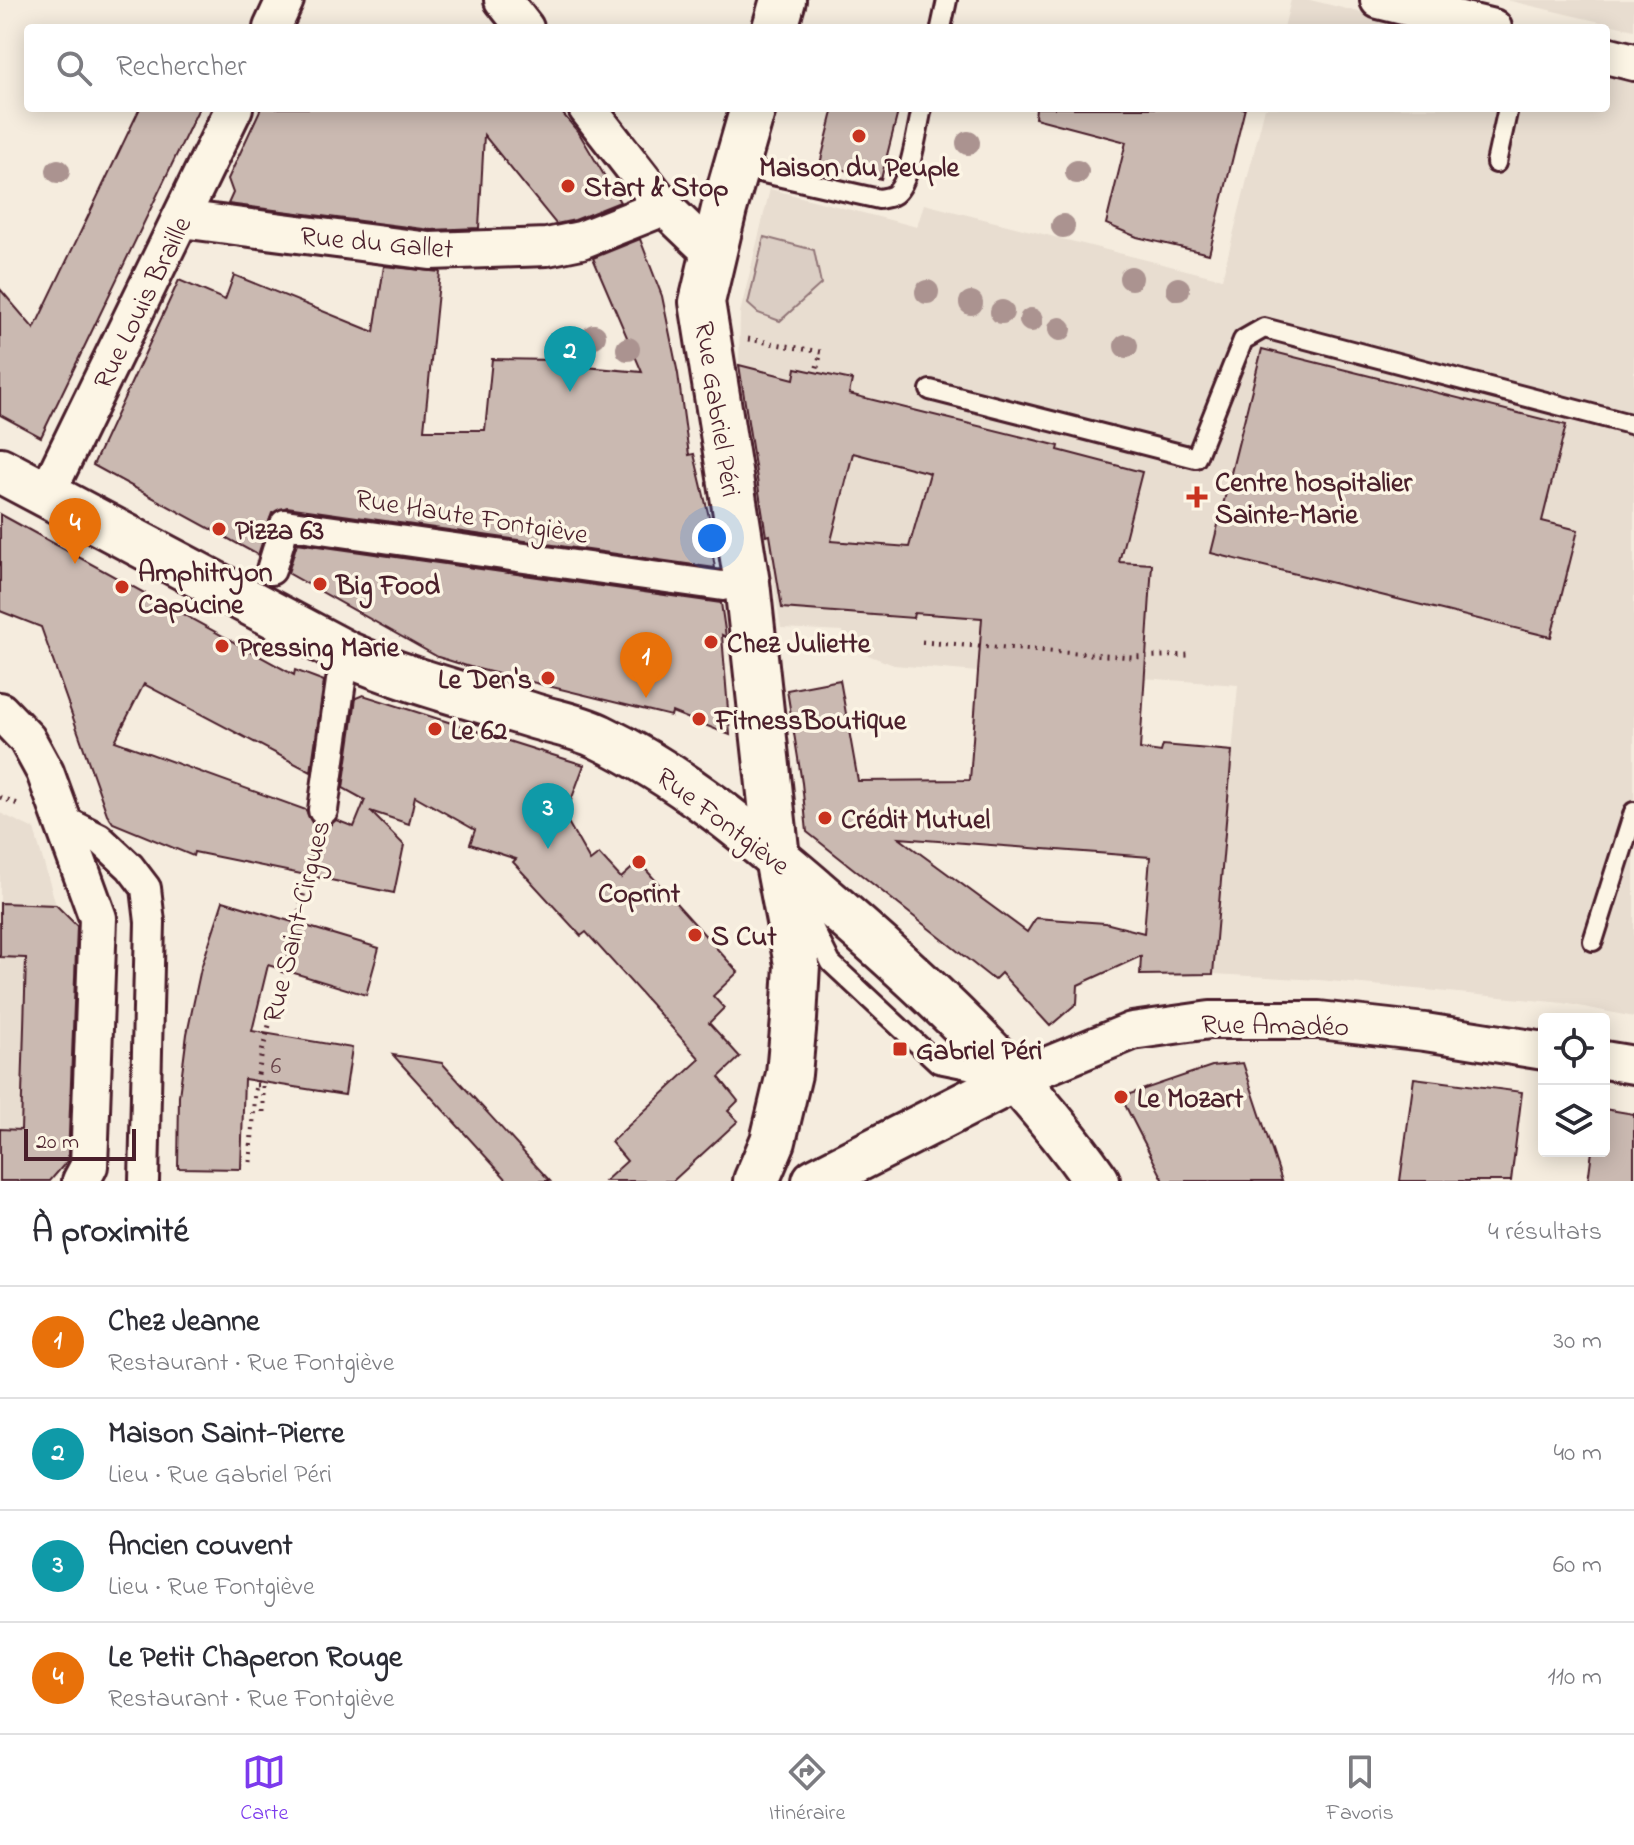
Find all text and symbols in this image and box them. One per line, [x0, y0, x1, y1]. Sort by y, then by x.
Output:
search box [24, 24, 1610, 112]
icon: search [52, 46, 96, 90]
text: Rechercher [116, 46, 247, 90]
marker: Maison du Peuple [850, 127, 868, 145]
place label: Maison du Peuple [759, 149, 960, 190]
place label: Start & Stop [584, 169, 729, 210]
marker: Start & Stop [559, 177, 577, 195]
street label: Rue Louis Braille [85, 210, 204, 397]
street label: Rue du Gallet [298, 217, 455, 272]
street label: Rue Gabriel Péri [681, 319, 750, 500]
pin: 2 [544, 326, 596, 392]
place label: Centre hospitalier Sainte-Marie [1215, 464, 1414, 537]
street label: Rue Haute Fontgiève [352, 480, 591, 557]
marker: Centre hospitalier Sainte-Marie [1186, 486, 1208, 508]
pin: 4 [49, 498, 101, 564]
place label: Pizza 63 [235, 512, 324, 553]
your location [692, 518, 732, 558]
marker: Pizza 63 [210, 520, 228, 538]
place label: Amphitryon Capucine [138, 554, 273, 627]
place label: Big Food [334, 567, 440, 609]
marker: Big Food [311, 575, 329, 593]
marker: Amphitryon Capucine [113, 578, 131, 596]
place label: Chez Juliette [727, 625, 872, 666]
place label: Pressing Marie [238, 629, 401, 671]
pin: 1 [620, 632, 672, 698]
marker: Chez Juliette [702, 633, 720, 651]
marker: Pressing Marie [213, 637, 231, 655]
place label: Le Den's [438, 661, 532, 702]
marker: Le Den's [539, 669, 557, 687]
place label: FitnessBoutique [713, 702, 908, 743]
marker: FitnessBoutique [690, 710, 708, 728]
place label: Le 62 [451, 712, 507, 753]
marker: Le 62 [426, 720, 444, 738]
street label: Rue Fontgiève [646, 759, 798, 887]
pin: 3 [522, 783, 574, 849]
place label: Crédit Mutuel [841, 801, 991, 842]
marker: Crédit Mutuel [816, 809, 834, 827]
street label: Rue Saint-Cirgues [253, 816, 343, 1027]
marker: Coprint [630, 853, 648, 871]
place label: Coprint [598, 875, 681, 916]
place label: S Cut [711, 918, 777, 959]
marker: S Cut [686, 926, 704, 944]
street label: Rue Amadéo [1201, 1006, 1349, 1049]
map controls [1538, 1013, 1610, 1157]
button: locate [1538, 1013, 1610, 1085]
place label: Gabriel Péri [916, 1032, 1042, 1073]
marker: Gabriel Péri [891, 1040, 909, 1058]
house number: 6 [271, 1050, 282, 1085]
place label: Le Mozart [1137, 1080, 1244, 1121]
button: layers [1538, 1085, 1610, 1157]
marker: Le Mozart [1112, 1088, 1130, 1106]
scale bar [24, 1125, 136, 1161]
text: 20 m [36, 1127, 79, 1159]
text: À proximité [32, 1208, 189, 1258]
text: 4 résultats [1488, 1214, 1602, 1252]
text: Chez Jeanne [108, 1301, 260, 1345]
text: 1 [54, 1323, 62, 1361]
text: 30 m [1553, 1323, 1602, 1361]
text: Restaurant · Rue Fontgiève [108, 1345, 394, 1383]
text: Maison Saint-Pierre [108, 1413, 344, 1457]
text: 2 [52, 1435, 64, 1473]
text: 40 m [1553, 1435, 1602, 1473]
text: Lieu · Rue Gabriel Péri [108, 1457, 332, 1495]
text: Ancien couvent [108, 1525, 293, 1569]
text: 3 [53, 1547, 63, 1585]
text: 60 m [1553, 1547, 1602, 1585]
text: Lieu · Rue Fontgiève [108, 1569, 315, 1607]
text: Le Petit Chaperon Rouge [108, 1637, 402, 1681]
text: 4 [53, 1659, 63, 1697]
text: 110 m [1548, 1659, 1602, 1697]
text: Restaurant · Rue Fontgiève [108, 1681, 394, 1719]
tab: Carte [240, 1750, 288, 1830]
tab: Itinéraire [769, 1750, 845, 1830]
tab: Favoris [1326, 1750, 1394, 1830]

